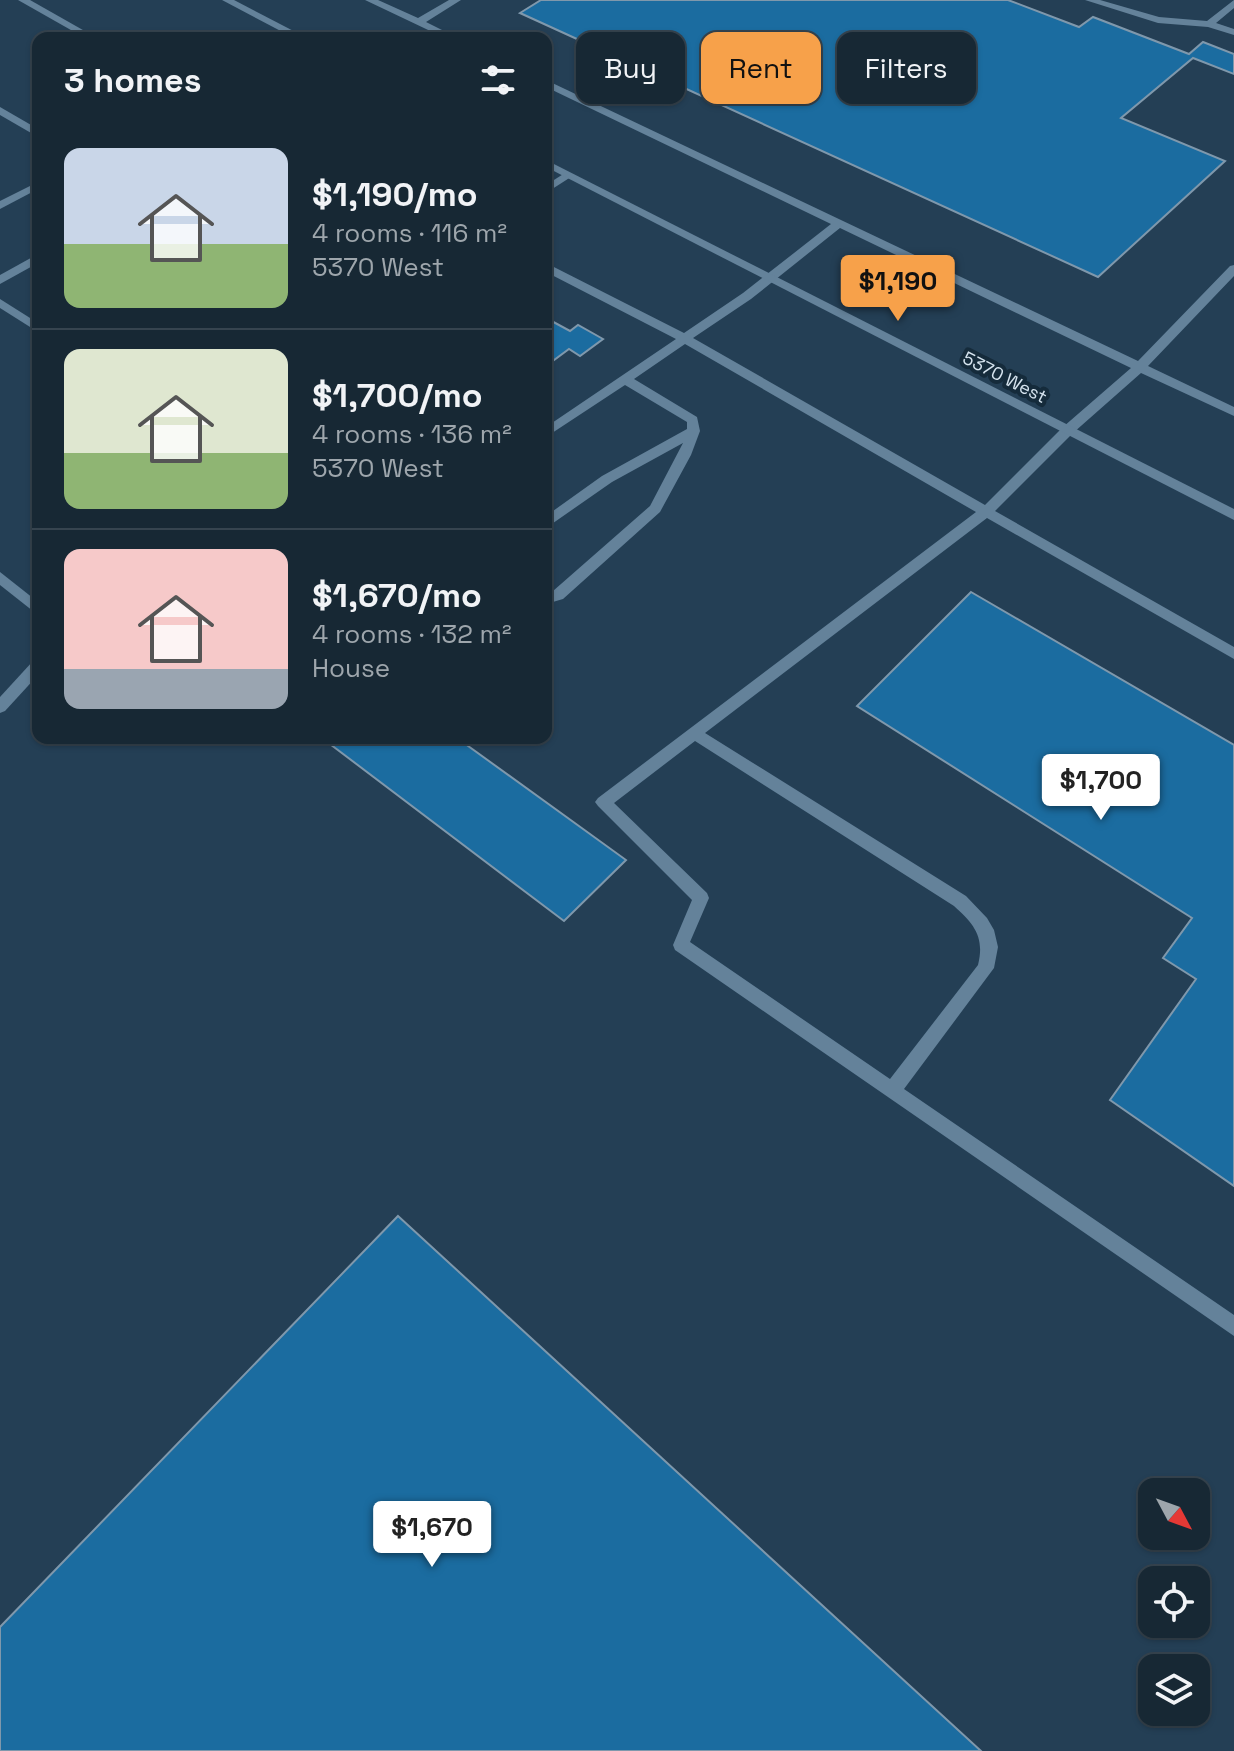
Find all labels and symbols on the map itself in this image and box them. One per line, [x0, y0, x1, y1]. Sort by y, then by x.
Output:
pin: $1,190 [833, 255, 963, 323]
street label: 5370 West [959, 346, 1051, 408]
pin: $1,700 [1036, 754, 1166, 822]
north arrow [1138, 1478, 1210, 1550]
pin: $1,670 [367, 1501, 497, 1569]

